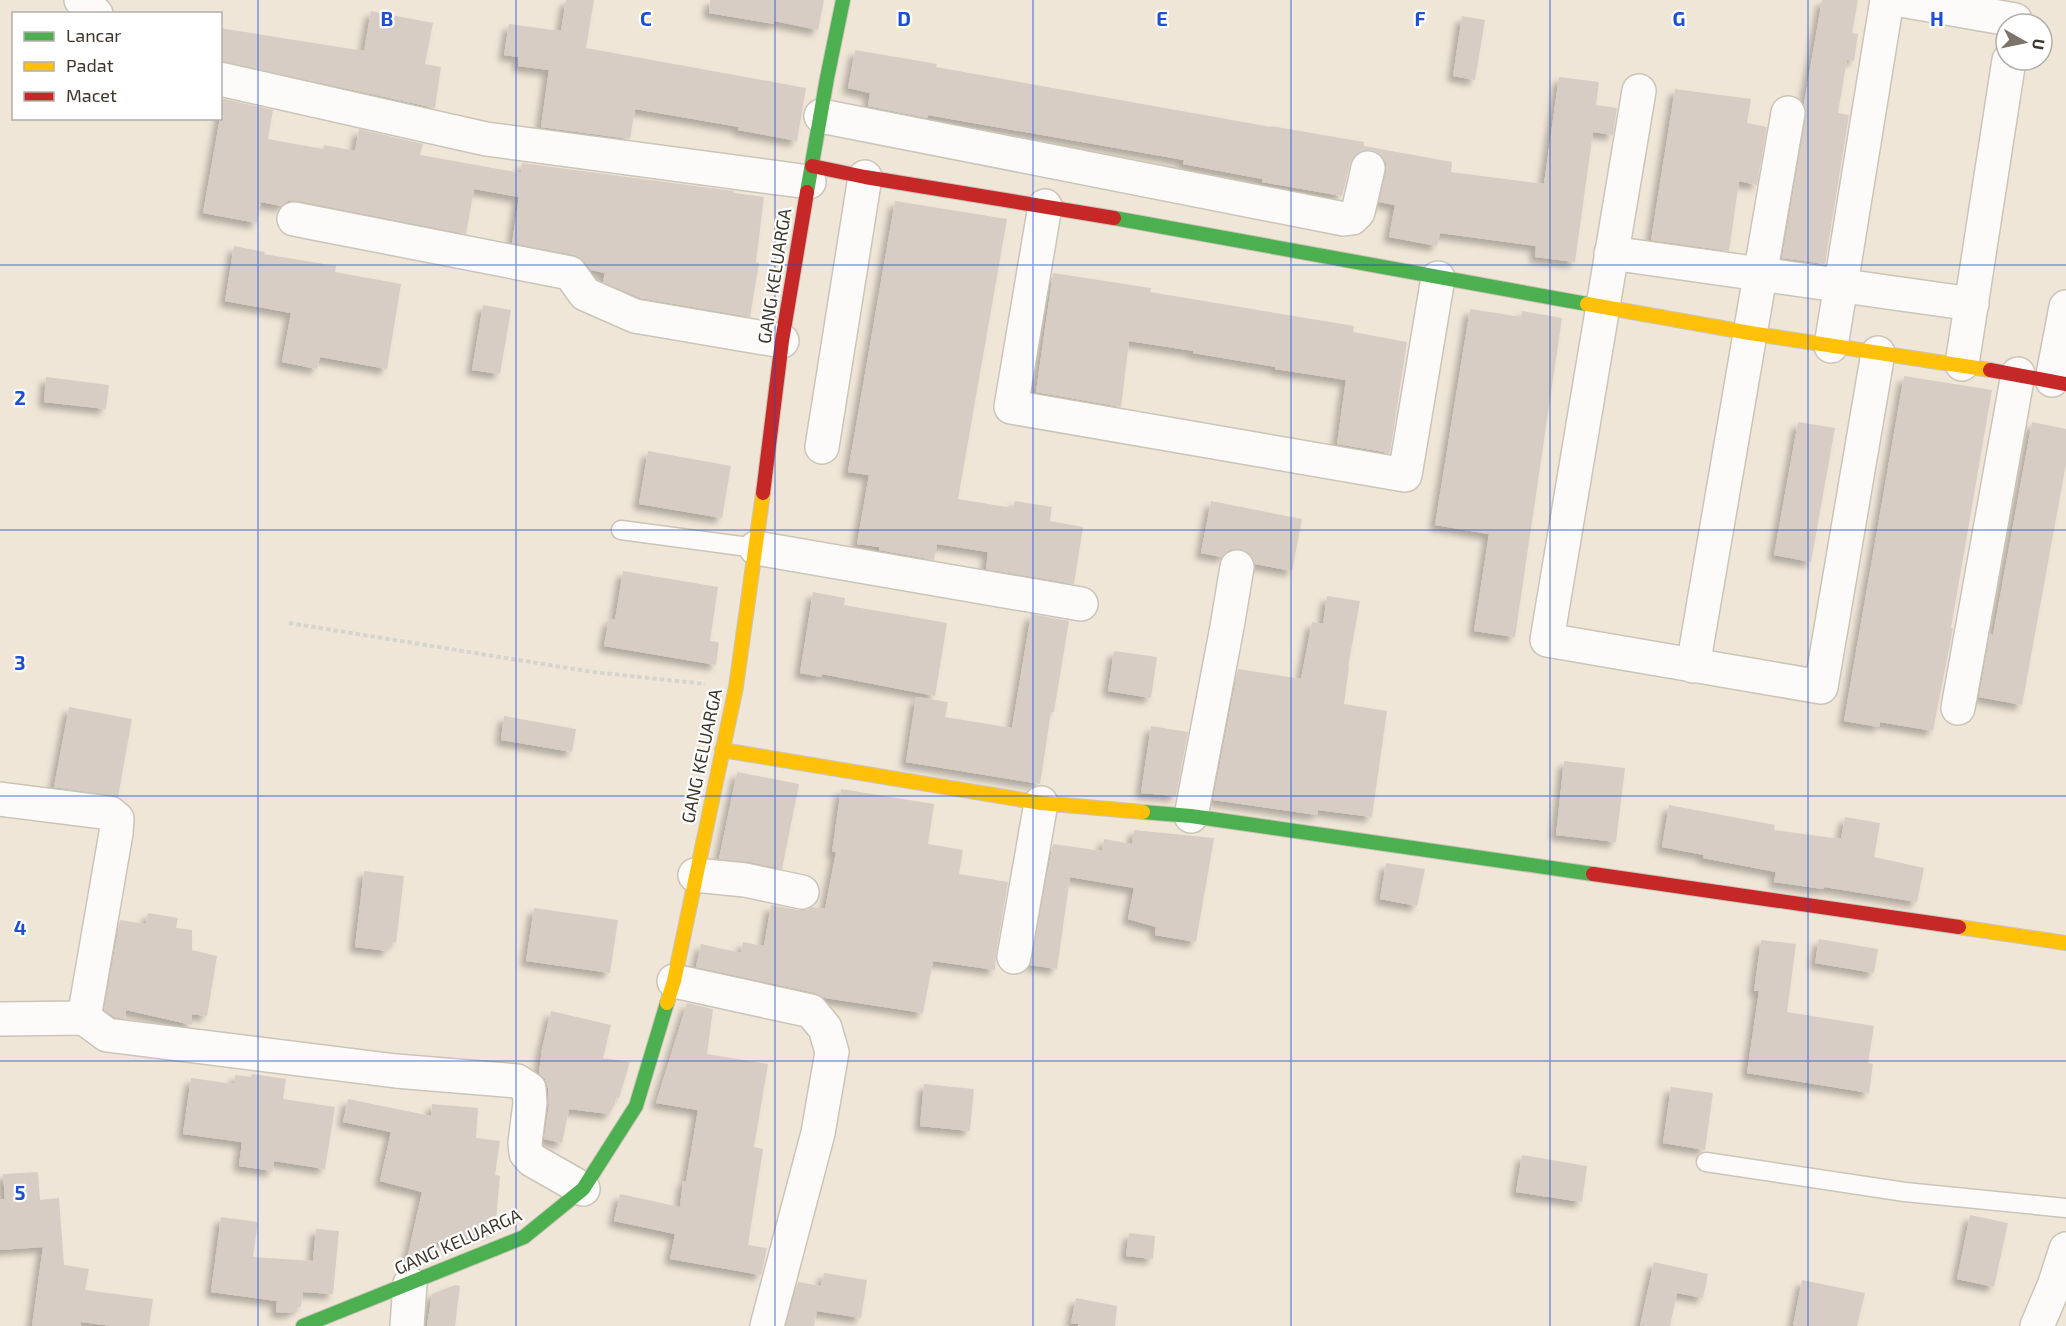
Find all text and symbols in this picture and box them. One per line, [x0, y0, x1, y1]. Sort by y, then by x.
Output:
text: B [381, 6, 393, 30]
text: C [640, 6, 652, 30]
text: D [897, 6, 911, 30]
text: E [1156, 6, 1168, 30]
text: F [1414, 6, 1426, 30]
text: G [1673, 6, 1685, 30]
text: H [1930, 6, 1944, 30]
legend [12, 12, 222, 120]
north arrow [1994, 12, 2054, 72]
text: Lancar [66, 24, 122, 46]
text: U [2029, 38, 2050, 51]
text: Padat [66, 54, 114, 76]
text: Macet [66, 84, 117, 106]
street label: GANG KELUARGA [752, 206, 796, 345]
text: 2 [14, 385, 26, 409]
text: 3 [14, 650, 26, 674]
street label: GANG KELUARGA [676, 686, 726, 825]
text: 4 [14, 915, 27, 939]
text: 5 [14, 1180, 26, 1204]
street label: GANG KELUARGA [391, 1203, 525, 1279]

